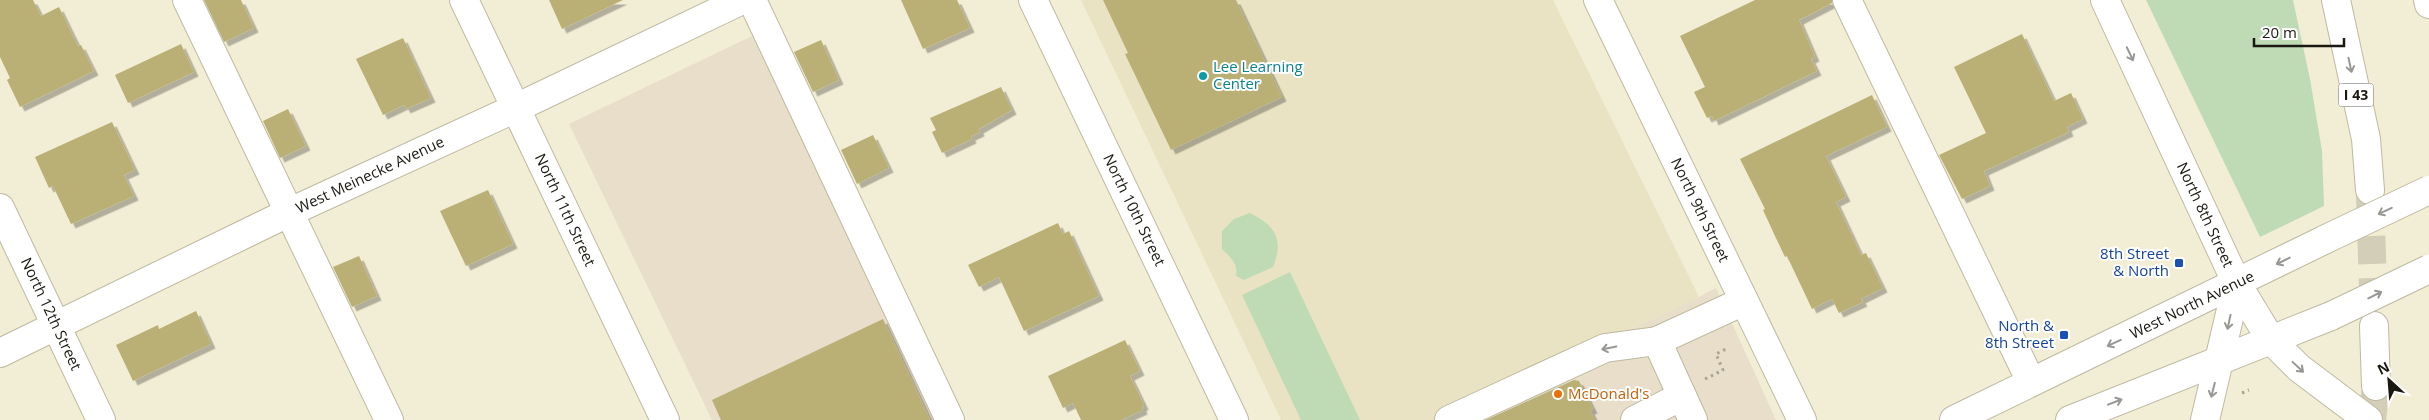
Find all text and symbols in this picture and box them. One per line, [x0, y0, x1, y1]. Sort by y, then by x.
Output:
scale bar [2254, 15, 2344, 47]
text: 20 m [2262, 22, 2297, 42]
one-way arrow [2126, 46, 2135, 61]
place label: Lee Learning Center [1213, 56, 1303, 93]
one-way arrow [2346, 56, 2355, 72]
marker: Lee Learning Center [1197, 70, 1209, 82]
road number: I 43 [2338, 84, 2374, 106]
street label: West Meinecke Avenue [292, 131, 447, 217]
street label: North 11th Street [531, 150, 601, 269]
street label: North 10th Street [1099, 150, 1171, 269]
street label: North 9th Street [1667, 154, 1735, 265]
street label: North 8th Street [2173, 159, 2239, 270]
one-way arrow [2378, 207, 2393, 216]
place label: 8th Street & North [2100, 243, 2169, 280]
street label: North 12th Street [17, 254, 87, 373]
marker: 8th Street & North [2173, 257, 2185, 269]
one-way arrow [2276, 257, 2291, 266]
street label: West North Avenue [2126, 265, 2257, 343]
one-way arrow [2367, 290, 2382, 299]
one-way arrow [2223, 314, 2233, 330]
place label: North & 8th Street [1985, 315, 2054, 352]
marker: North & 8th Street [2058, 329, 2070, 341]
one-way arrow [2107, 339, 2122, 348]
one-way arrow [1601, 344, 1617, 353]
north arrow [2364, 355, 2414, 405]
text: N [2374, 357, 2392, 379]
one-way arrow [2291, 361, 2304, 373]
one-way arrow [2208, 382, 2217, 398]
place label: McDonald's [1568, 383, 1650, 403]
marker: McDonald's [1552, 388, 1564, 400]
one-way arrow [2107, 397, 2122, 406]

